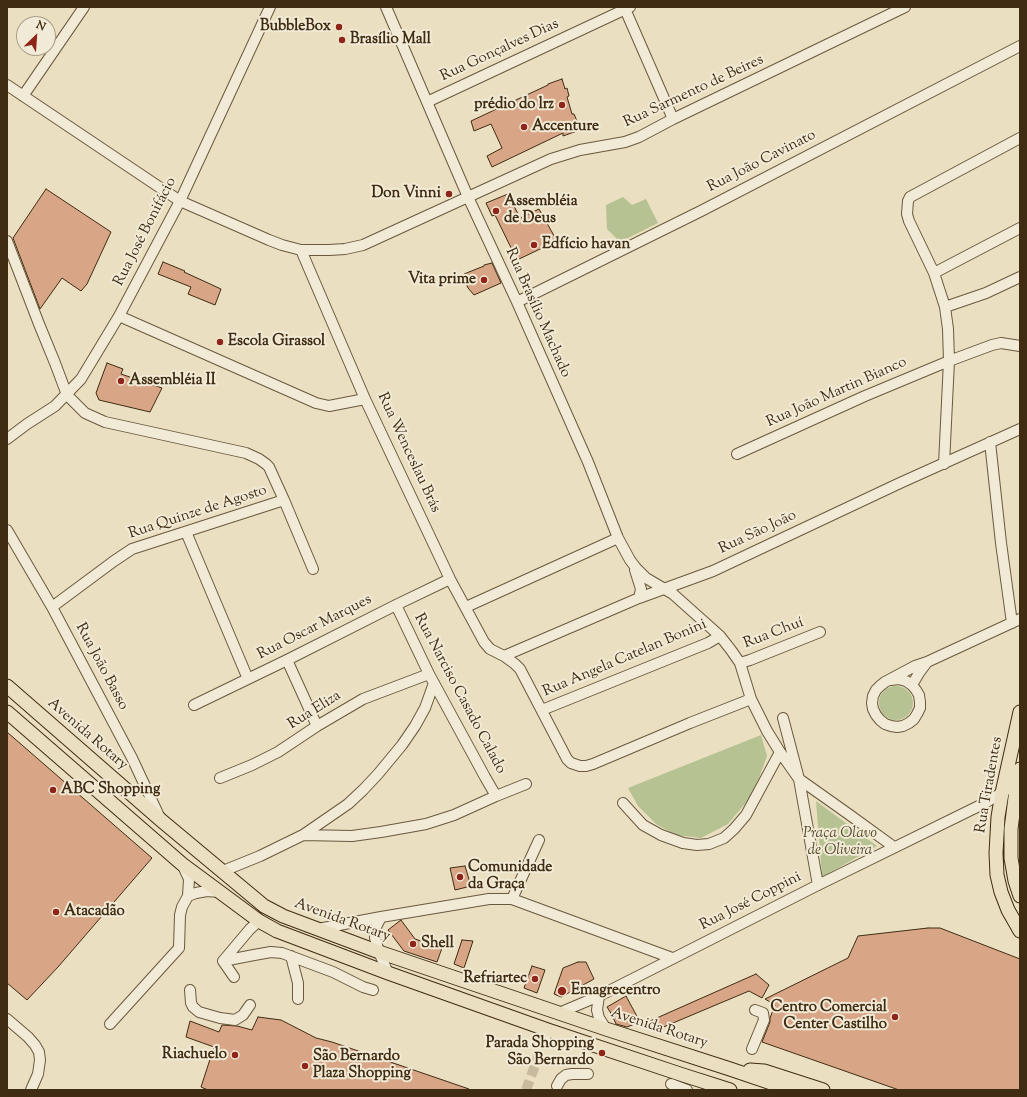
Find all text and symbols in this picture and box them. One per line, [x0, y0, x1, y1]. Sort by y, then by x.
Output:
north arrow [16, 16, 56, 56]
street label: Rua Gonçalves Dias [438, 16, 562, 86]
text: N [33, 17, 48, 35]
place label: BubbleBox [260, 18, 331, 36]
marker: BubbleBox [334, 22, 344, 32]
place label: Brasílio Mall [350, 31, 431, 49]
marker: Brasílio Mall [337, 35, 347, 45]
street label: Rua Sarmento de Beires [621, 52, 767, 132]
place label: prédio do lrz [474, 96, 554, 114]
marker: prédio do lrz [557, 100, 567, 110]
place label: Accenture [532, 118, 599, 136]
marker: Accenture [519, 122, 529, 132]
street label: Rua João Cavinato [705, 127, 819, 197]
street label: Rua José Bonifácio [111, 175, 181, 289]
place label: Don Vinni [371, 185, 441, 203]
marker: Don Vinni [444, 189, 454, 199]
place label: Assembléia de Deus [504, 193, 578, 228]
marker: Assembléia de Deus [491, 206, 501, 216]
place label: Edfício havan [542, 236, 630, 254]
marker: Edfício havan [529, 240, 539, 250]
street label: Rua Brasílio Machado [500, 245, 574, 381]
place label: Vita prime [408, 271, 476, 289]
marker: Vita prime [479, 275, 489, 285]
place label: Escola Girassol [228, 333, 325, 351]
marker: Escola Girassol [215, 337, 225, 347]
street label: Rua João Martin Bianco [764, 354, 910, 432]
place label: Assembléia II [129, 372, 216, 390]
marker: Assembléia II [116, 376, 126, 386]
street label: Rua Wenceslau Brás [372, 390, 444, 516]
street label: Rua Quinze de Agosto [127, 482, 269, 544]
street label: Rua São João [716, 507, 800, 559]
street label: Rua Oscar Marques [255, 591, 375, 665]
street label: Rua Narciso Casado Calado [409, 611, 509, 777]
street label: Rua Chuí [741, 614, 807, 654]
street label: Rua Angela Catelan Bonini [540, 616, 710, 702]
street label: Rua João Basso [70, 620, 132, 714]
street label: Rua Eliza [285, 688, 345, 734]
street label: Avenida Rotary [43, 695, 131, 775]
street label: Rua Tiradentes [973, 735, 1007, 835]
place label: ABC Shopping [61, 781, 160, 799]
marker: ABC Shopping [48, 785, 58, 795]
park label: Praça Olavo de Oliveira [803, 825, 877, 860]
place label: Comunidade da Graça [468, 859, 552, 894]
street label: Rua José Coppini [697, 869, 805, 935]
marker: Comunidade da Graça [455, 872, 465, 882]
street label: Avenida Rotary [292, 895, 392, 947]
place label: Atacadão [64, 903, 125, 921]
marker: Atacadão [51, 907, 61, 917]
place label: Shell [421, 935, 454, 953]
marker: Shell [408, 939, 418, 949]
place label: Refriartec [463, 970, 527, 988]
marker: Refriartec [530, 974, 540, 984]
place label: Emagrecentro [571, 982, 661, 1000]
marker: Emagrecentro [556, 985, 568, 997]
place label: Centro Comercial Center Castilho [771, 999, 887, 1034]
street label: Avenida Rotary [608, 1005, 710, 1053]
marker: Centro Comercial Center Castilho [890, 1012, 900, 1022]
place label: Parada Shopping São Bernardo [486, 1035, 594, 1070]
place label: Riachuelo [162, 1046, 227, 1064]
place label: São Bernardo Plaza Shopping [313, 1048, 411, 1083]
marker: Parada Shopping São Bernardo [597, 1048, 607, 1058]
marker: Riachuelo [230, 1050, 240, 1060]
marker: São Bernardo Plaza Shopping [300, 1061, 310, 1071]

